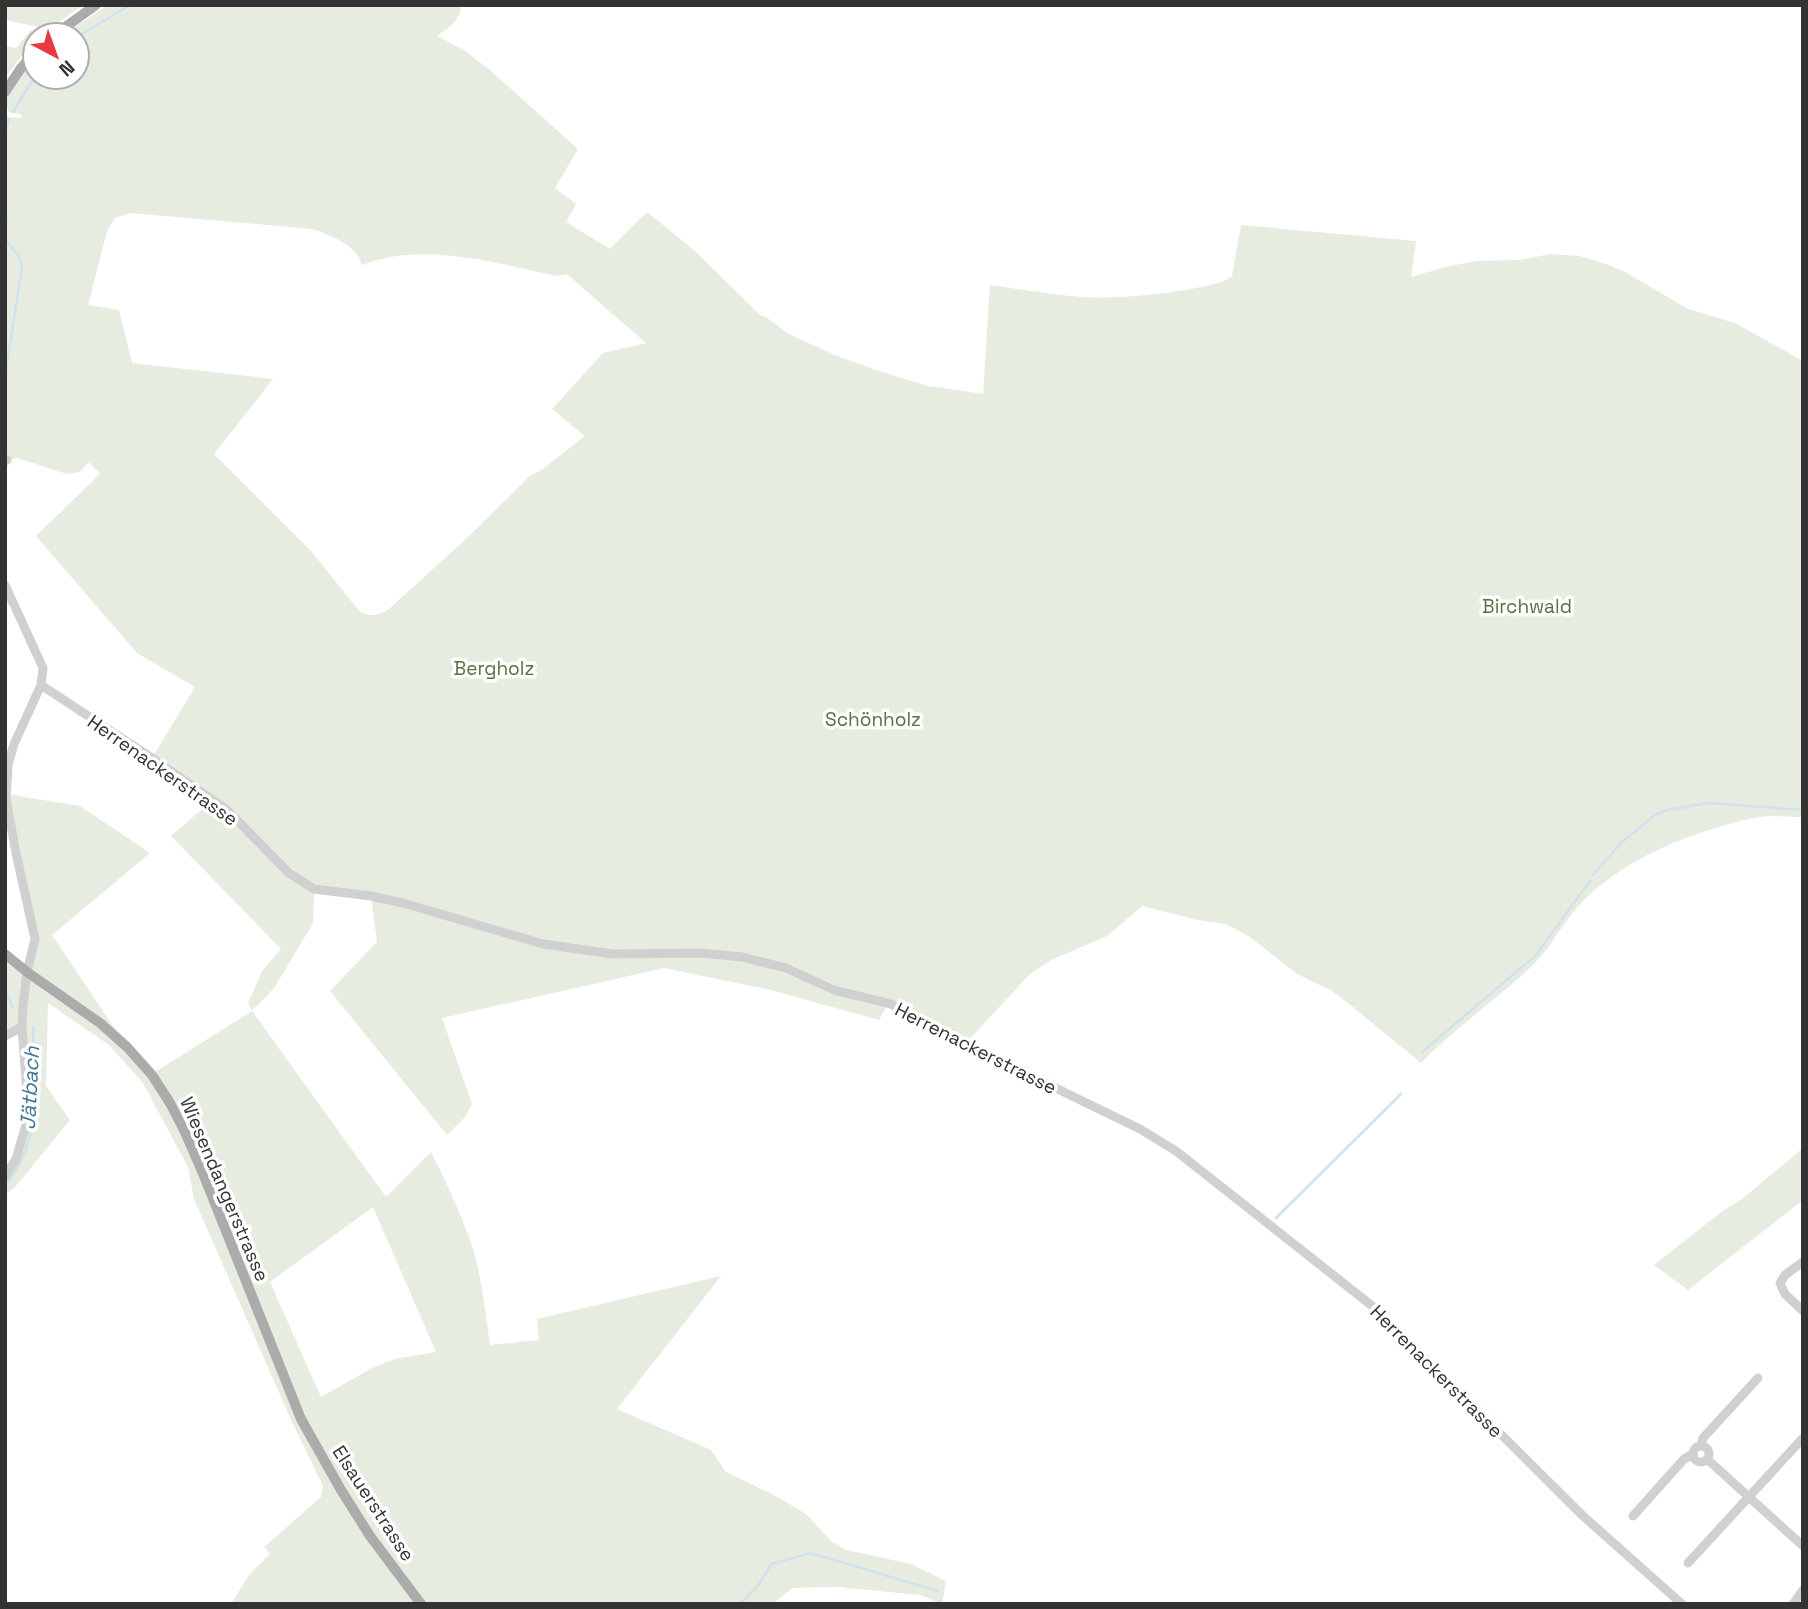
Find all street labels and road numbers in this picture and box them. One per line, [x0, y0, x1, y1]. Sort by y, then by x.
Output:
street label: Herrenackerstrasse [83, 709, 243, 832]
street label: Herrenackerstrasse [891, 997, 1061, 1100]
street label: Wiesendangerstrasse [174, 1093, 275, 1285]
street label: Herrenackerstrasse [1365, 1300, 1508, 1443]
street label: Elsauerstrasse [327, 1441, 420, 1566]

